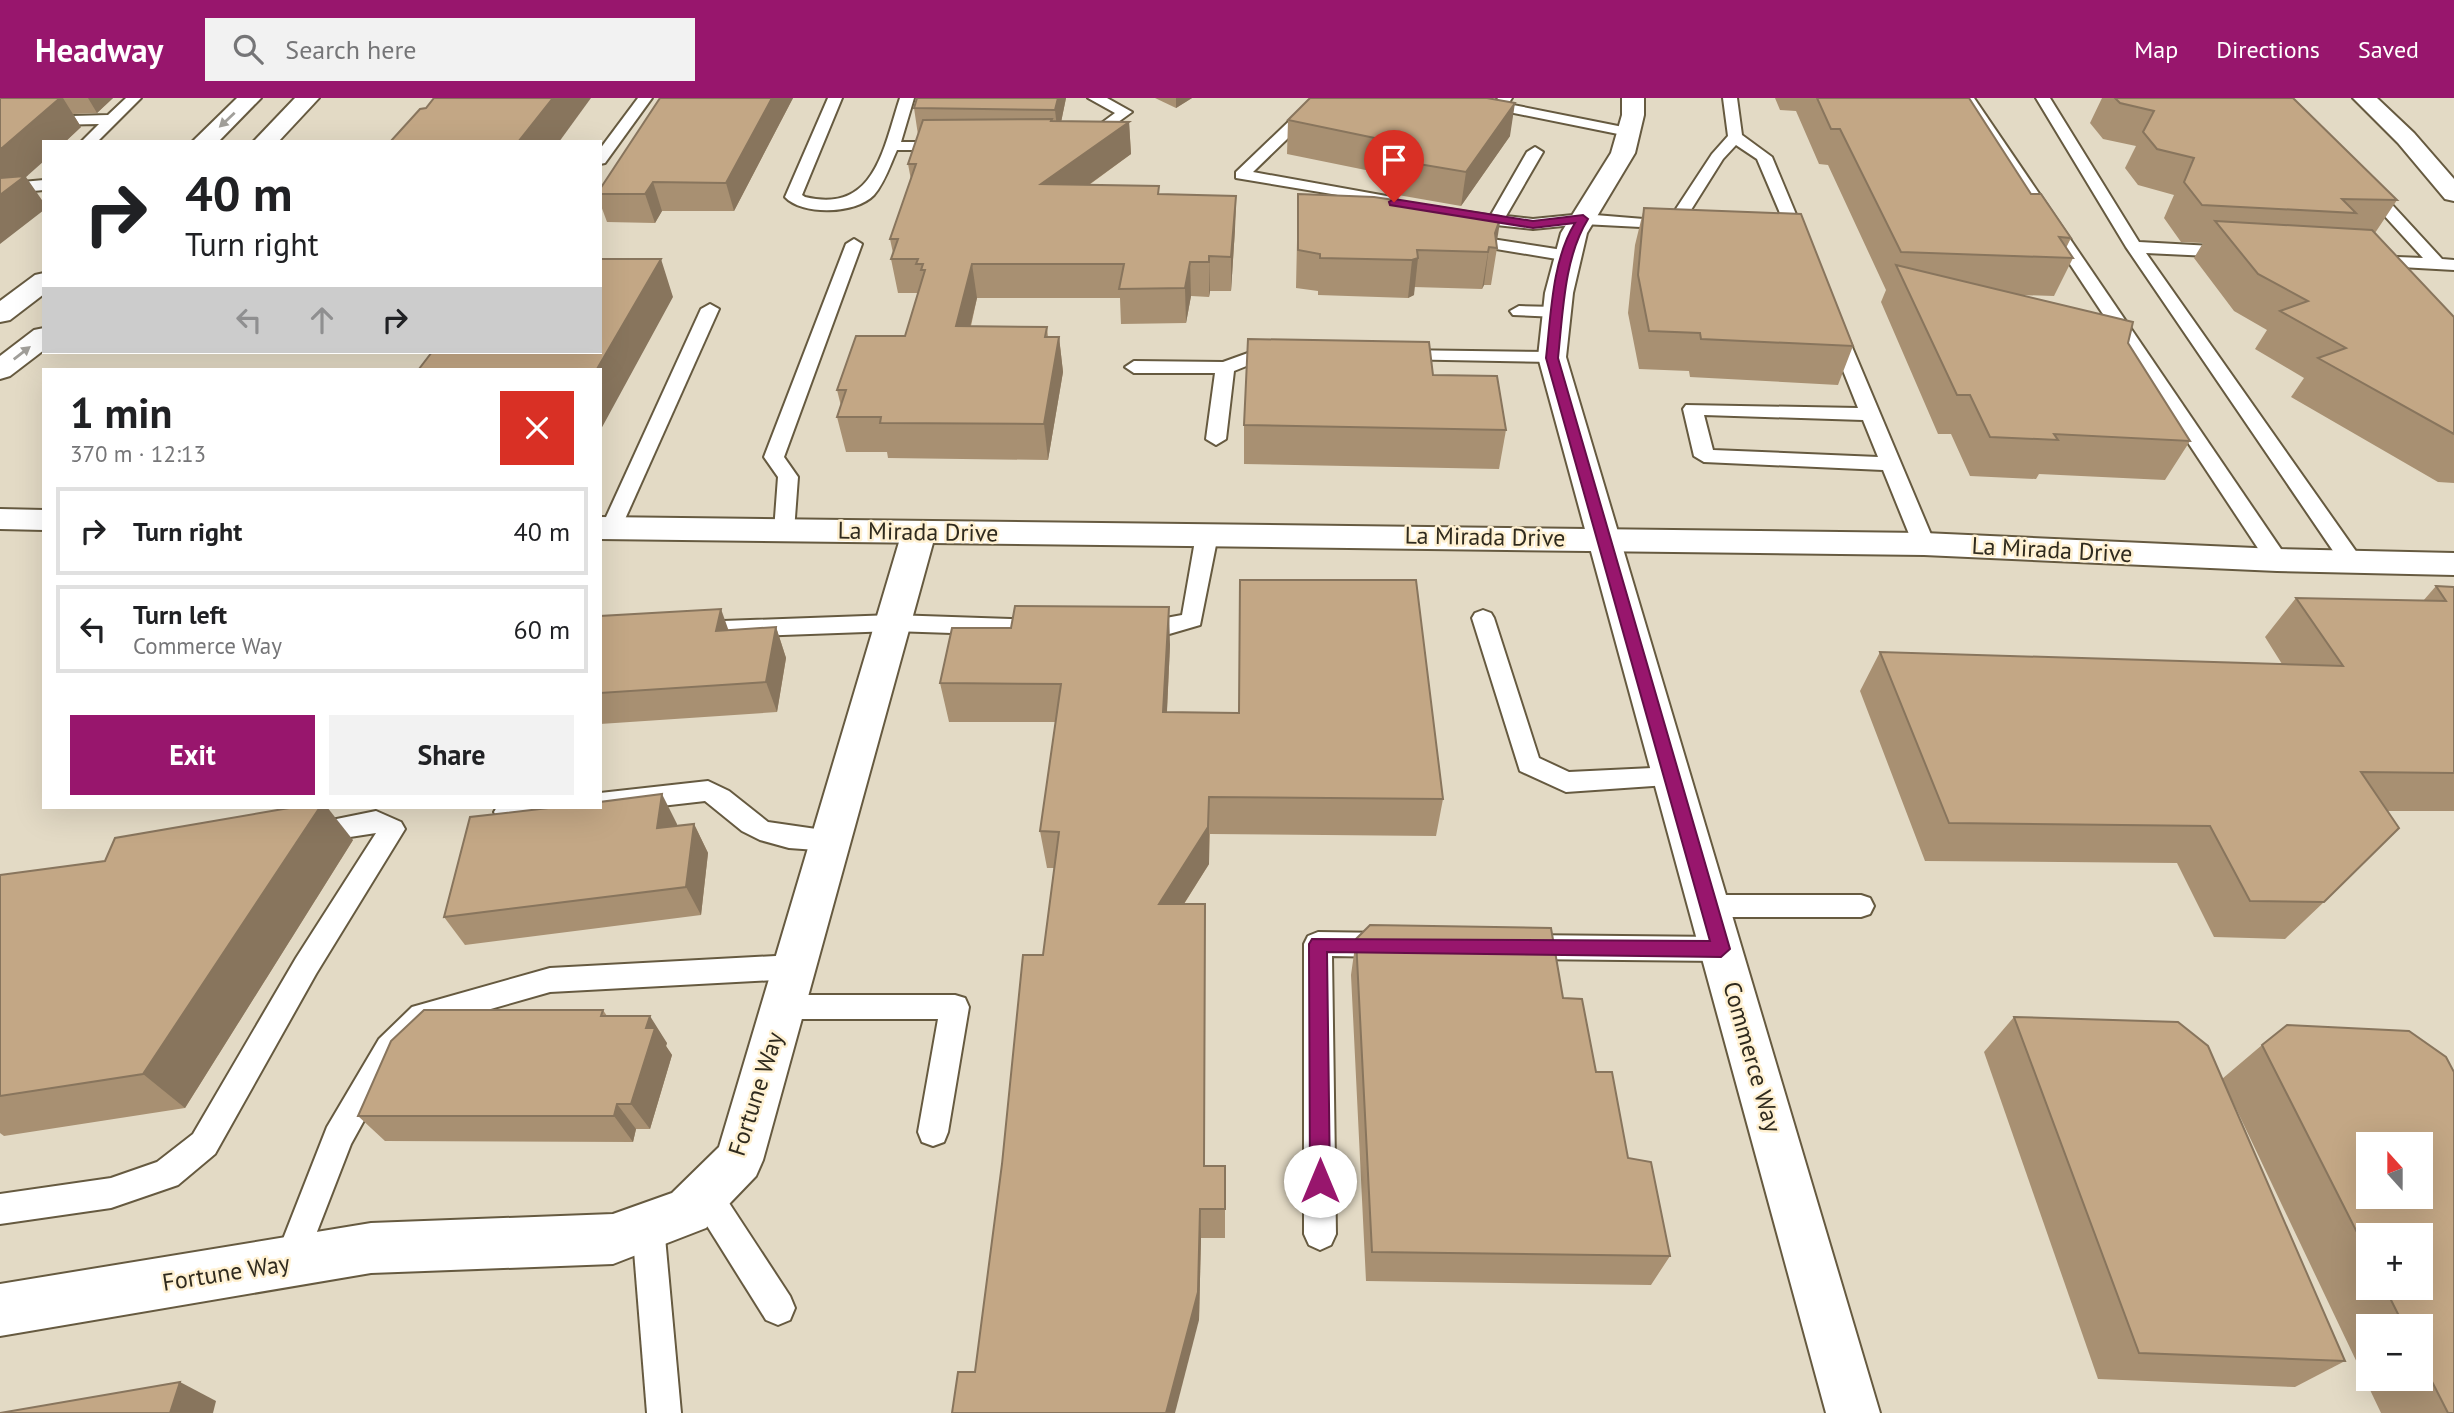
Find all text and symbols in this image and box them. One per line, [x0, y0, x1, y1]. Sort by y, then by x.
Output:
search box [205, 18, 695, 81]
text: Headway [35, 28, 163, 71]
icon: search [229, 30, 267, 68]
text: Search here [285, 33, 416, 66]
text: Map [2134, 34, 2178, 65]
text: Directions [2216, 34, 2320, 65]
text: Saved [2358, 34, 2419, 65]
one-way arrow [219, 112, 236, 128]
pin [1364, 130, 1424, 202]
icon: arrive [1375, 141, 1413, 179]
text: 40 m [185, 161, 292, 225]
icon: right [70, 168, 161, 259]
text: Turn right [185, 223, 319, 265]
icon: left [230, 301, 268, 339]
icon: ahead [303, 301, 341, 339]
icon: right [376, 301, 414, 339]
one-way arrow [13, 347, 31, 361]
text: 1 min [70, 385, 172, 440]
button: close [500, 391, 574, 465]
text: 370 m · 12:13 [70, 439, 206, 468]
icon: right [74, 512, 112, 550]
text: Turn right [133, 515, 242, 548]
text: 40 m [514, 515, 570, 548]
street label: La Mirada Drive [837, 515, 999, 548]
street label: La Mirada Drive [1404, 520, 1566, 553]
street label: La Mirada Drive [1971, 530, 2133, 569]
text: Turn left [133, 598, 227, 631]
icon: left [74, 610, 112, 648]
text: 60 m [514, 613, 570, 646]
text: Commerce Way [133, 631, 282, 660]
button: Exit [70, 715, 315, 795]
button: Share [329, 715, 574, 795]
street label: Commerce Way [1716, 978, 1789, 1136]
street label: Fortune Way [721, 1028, 790, 1160]
north arrow [2356, 1132, 2432, 1209]
map controls [2356, 1132, 2433, 1391]
position arrow [1283, 1144, 1357, 1218]
button: + [2356, 1223, 2433, 1300]
street label: Fortune Way [160, 1247, 292, 1298]
button: − [2356, 1314, 2433, 1391]

